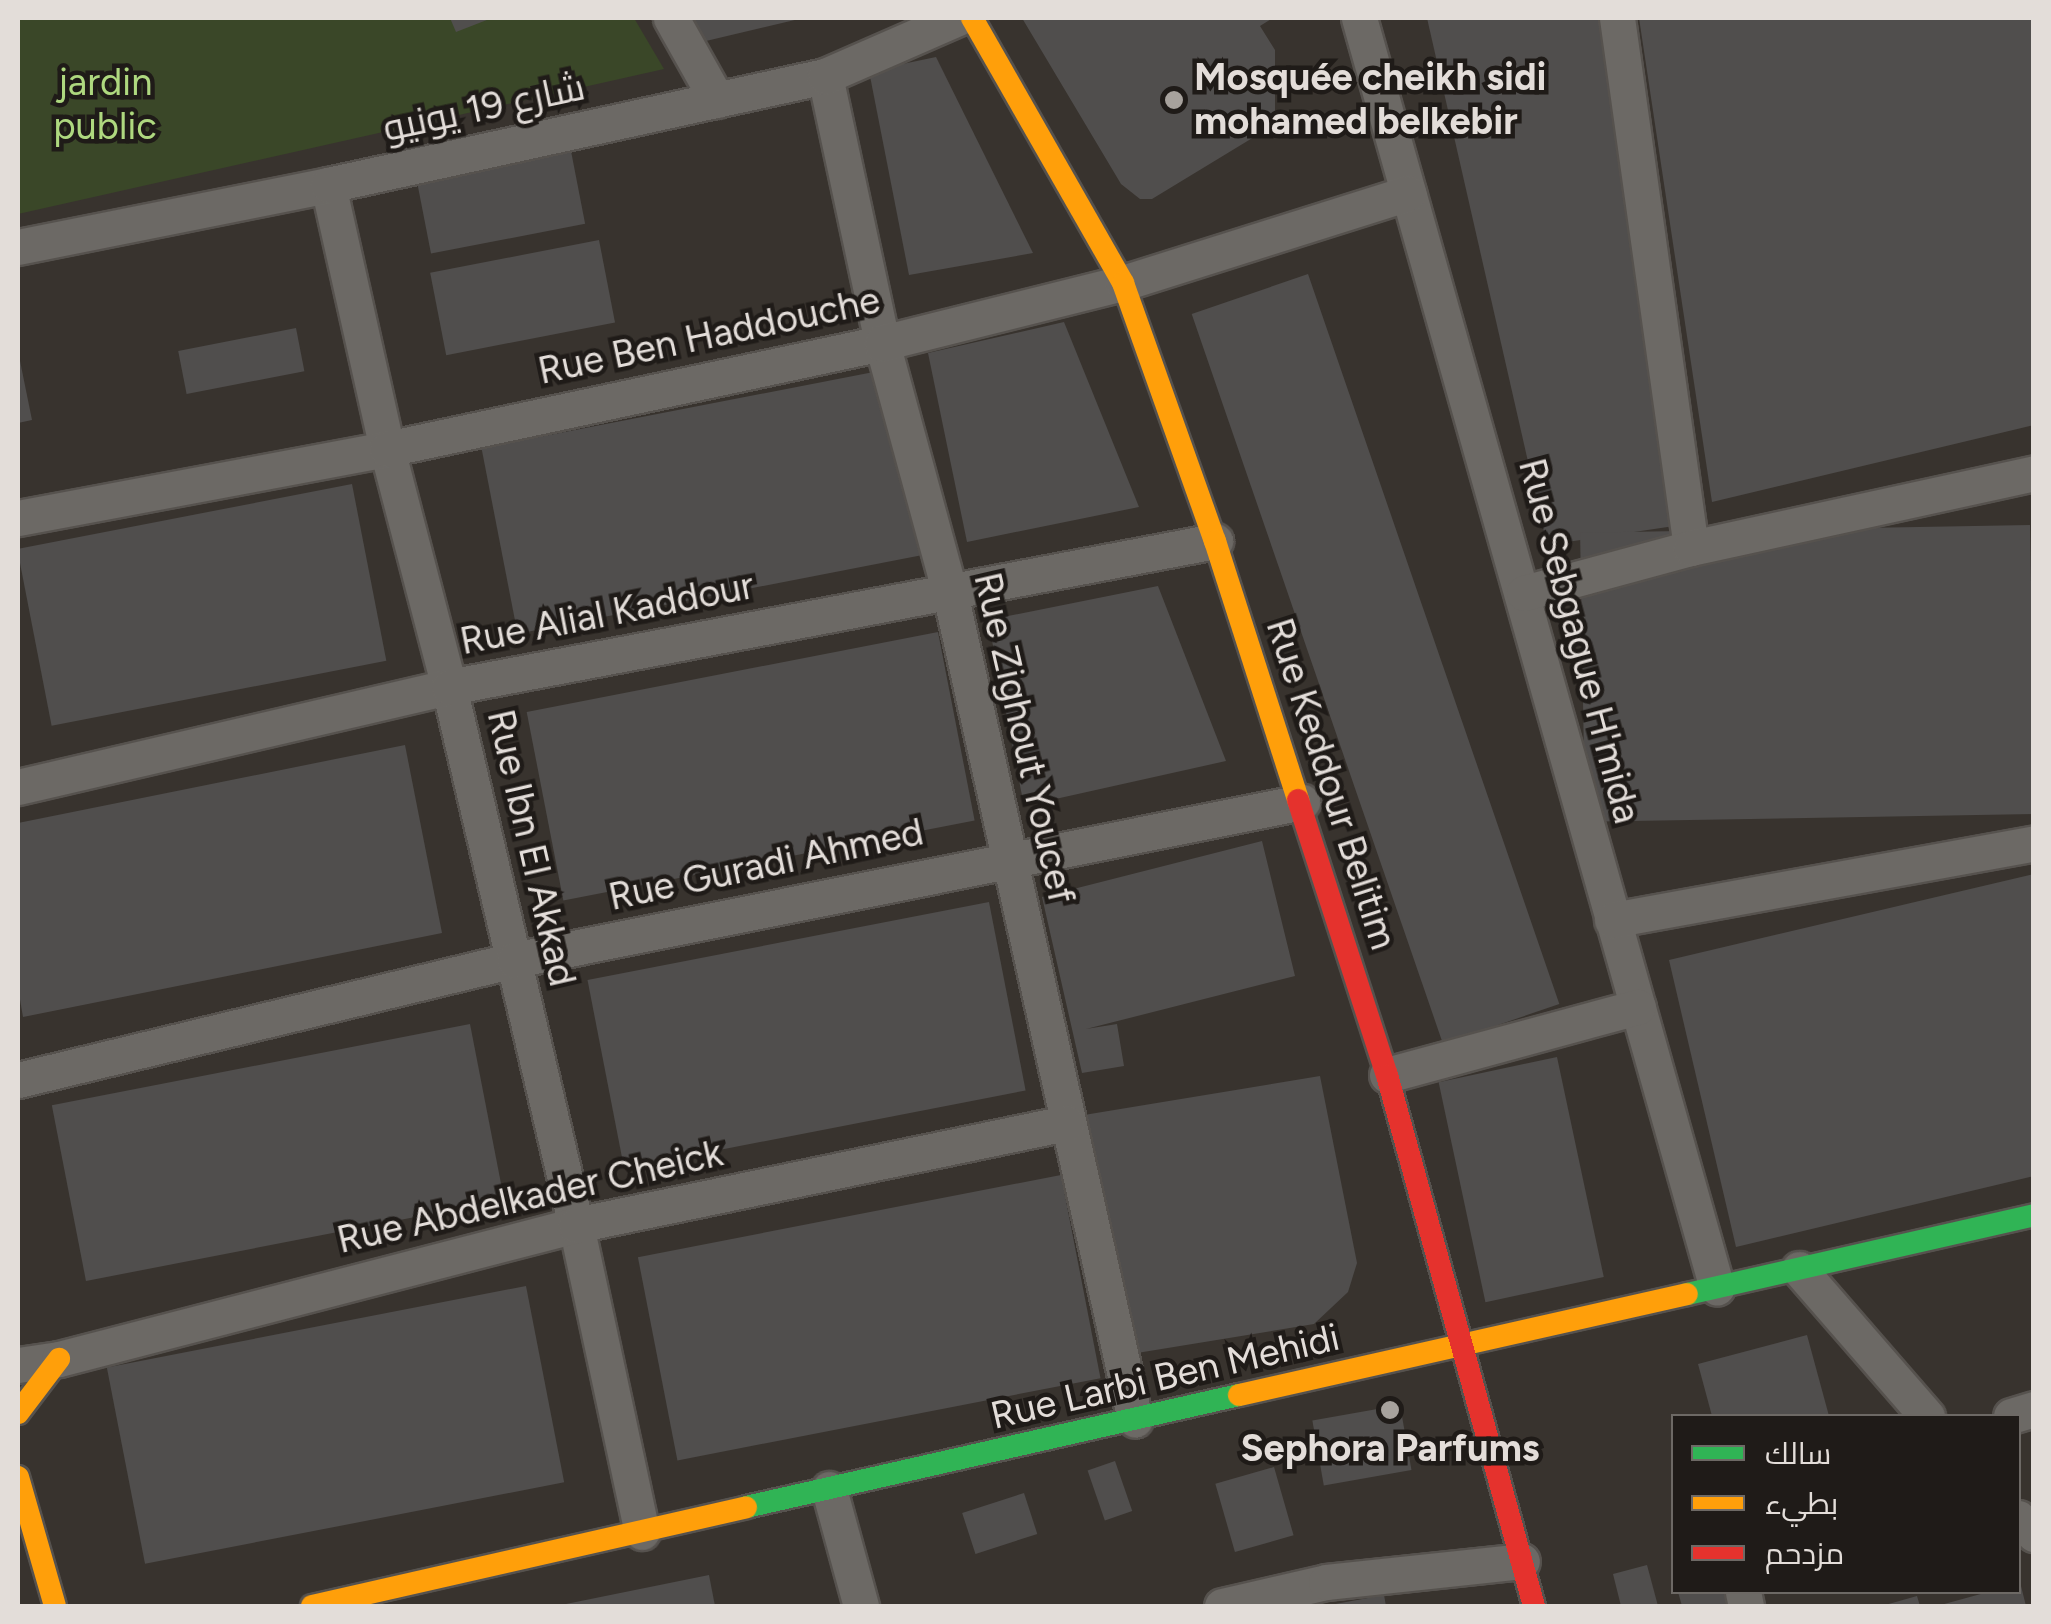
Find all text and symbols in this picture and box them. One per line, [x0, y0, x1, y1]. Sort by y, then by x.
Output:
place label: Mosquée cheikh sidi mohamed belkebir [1194, 55, 1546, 144]
park label: jardin public [53, 60, 157, 150]
street label: شارع 19 يونيو [379, 64, 589, 152]
marker: Mosquée cheikh sidi mohamed belkebir [1163, 89, 1185, 111]
street label: Rue Ben Haddouche [534, 278, 884, 394]
street label: Rue Sebgague H'mida [1508, 454, 1650, 828]
street label: Rue Alial Kaddour [456, 563, 758, 665]
street label: Rue Zighout Youcef [964, 568, 1084, 908]
street label: Rue Keddour Belitim [1256, 613, 1406, 955]
street label: Rue Ibn El Akkad [477, 705, 585, 991]
street label: Rue Guradi Ahmed [605, 809, 927, 921]
street label: Rue Abdelkader Cheick [333, 1130, 727, 1264]
street label: Rue Larbi Ben Mehidi [986, 1315, 1344, 1439]
marker: Sephora Parfums [1379, 1399, 1401, 1421]
legend [1671, 1414, 2021, 1594]
place label: Sephora Parfums [1241, 1426, 1539, 1472]
text: سالك [1765, 1435, 1831, 1472]
text: بطيء [1765, 1485, 1838, 1522]
text: مزدحم [1765, 1535, 1844, 1572]

